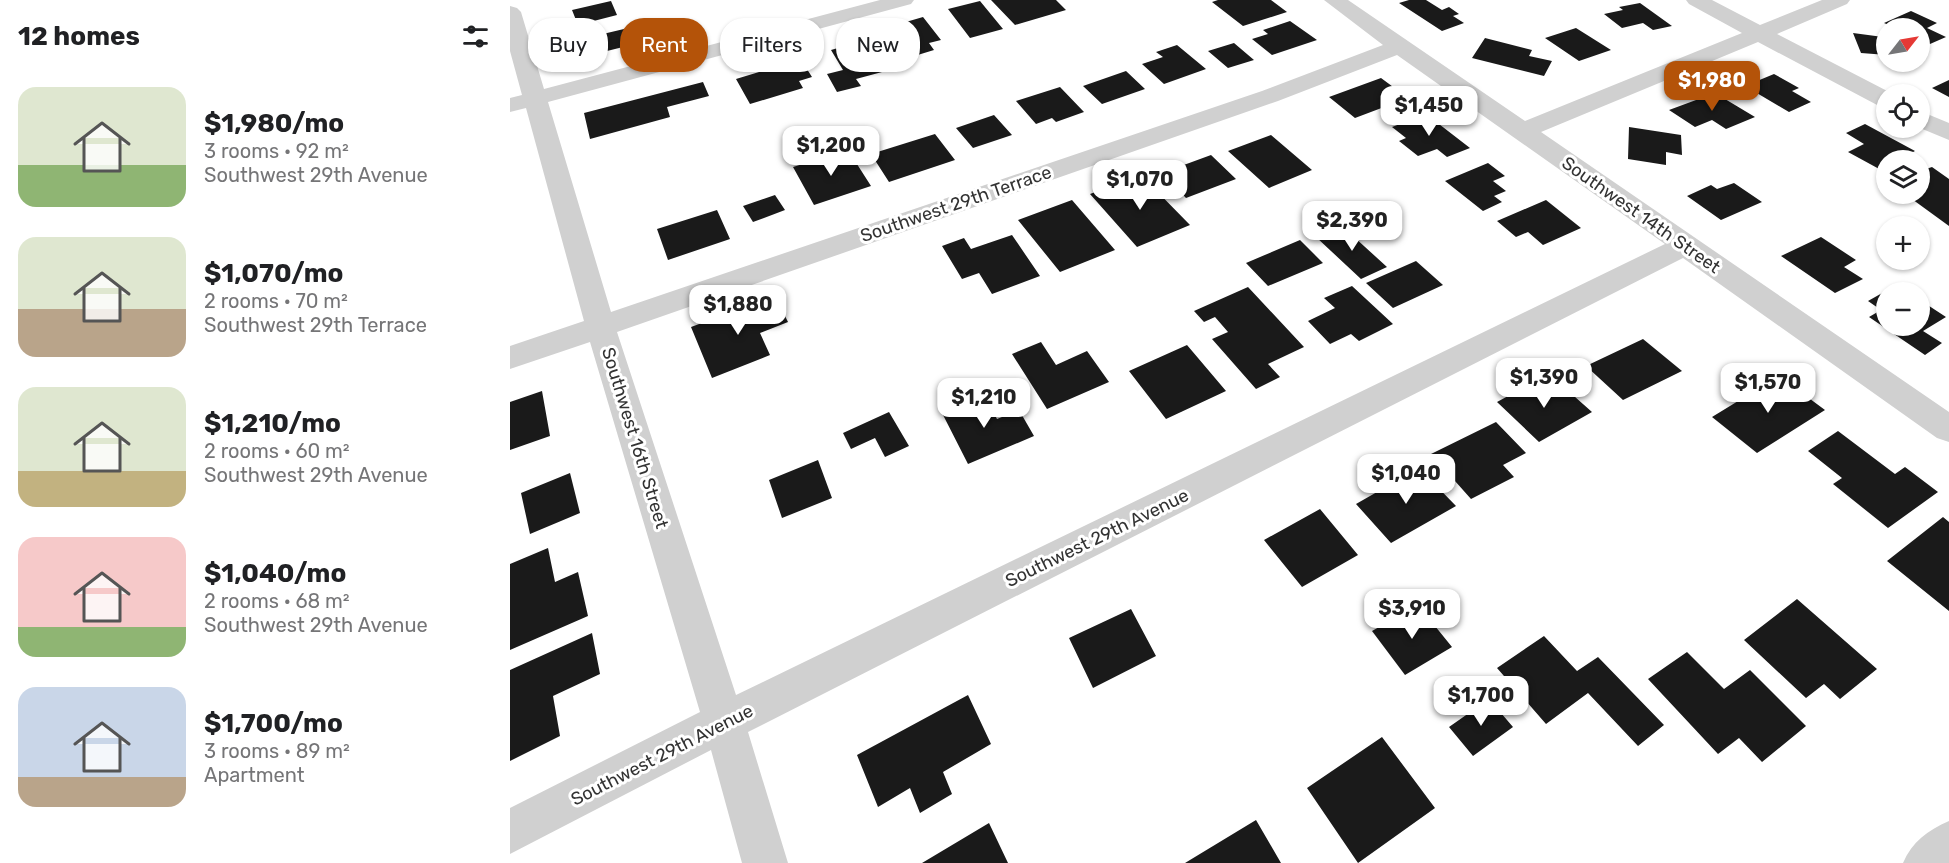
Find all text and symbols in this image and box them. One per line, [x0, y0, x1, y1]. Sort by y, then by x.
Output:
chip: Buy [528, 18, 608, 72]
chip: Rent [620, 18, 708, 72]
chip: Filters [720, 18, 824, 72]
chip: New [836, 18, 920, 72]
north arrow [1876, 18, 1930, 72]
map controls [1876, 18, 1930, 336]
icon: filters [459, 20, 492, 53]
text: 12 homes [18, 21, 140, 52]
pin: $1,980 [1663, 61, 1761, 112]
text: $1,980 [1678, 68, 1746, 92]
button: locate [1876, 84, 1930, 138]
pin: $1,450 [1380, 86, 1478, 137]
text: $1,450 [1395, 93, 1463, 117]
text: $1,980/mo [204, 108, 344, 139]
icon: home [66, 111, 138, 183]
pin: $1,200 [782, 126, 880, 177]
text: $1,200 [796, 133, 866, 157]
text: 3 rooms · 92 m² [204, 139, 349, 163]
button: layers [1876, 150, 1930, 204]
street label: Southwest 14th Street [1558, 152, 1724, 278]
pin: $1,070 [1091, 160, 1189, 211]
street label: Southwest 29th Terrace [858, 161, 1054, 247]
text: Southwest 29th Avenue [204, 163, 428, 187]
text: $1,070 [1106, 167, 1174, 191]
pin: $2,390 [1303, 201, 1401, 252]
text: $2,390 [1316, 208, 1388, 232]
button: + [1876, 216, 1930, 270]
text: $1,070/mo [204, 258, 343, 289]
icon: home [66, 261, 138, 333]
button: − [1876, 282, 1930, 336]
pin: $1,880 [689, 285, 787, 336]
text: 2 rooms · 70 m² [204, 289, 348, 313]
text: $1,880 [703, 292, 773, 316]
text: Southwest 29th Terrace [204, 313, 427, 337]
street label: Southwest 16th Street [597, 345, 673, 531]
pin: $1,390 [1495, 358, 1593, 409]
pin: $1,570 [1719, 363, 1817, 414]
text: $1,390 [1510, 365, 1578, 389]
text: $1,570 [1735, 370, 1801, 394]
pin: $1,210 [935, 378, 1033, 429]
text: $1,210 [951, 385, 1017, 409]
text: $1,210/mo [204, 408, 341, 439]
icon: home [66, 411, 138, 483]
text: 2 rooms · 60 m² [204, 439, 350, 463]
pin: $1,040 [1357, 454, 1455, 505]
text: $1,040 [1371, 461, 1441, 485]
text: Southwest 29th Avenue [204, 463, 428, 487]
street label: Southwest 29th Avenue [1002, 484, 1192, 592]
text: $1,040/mo [204, 558, 346, 589]
icon: home [66, 561, 138, 633]
text: 2 rooms · 68 m² [204, 589, 350, 613]
pin: $3,910 [1363, 589, 1461, 640]
text: $3,910 [1378, 596, 1446, 620]
text: Southwest 29th Avenue [204, 613, 428, 637]
pin: $1,700 [1432, 676, 1530, 727]
text: $1,700 [1448, 683, 1514, 707]
street label: Southwest 29th Avenue [567, 699, 757, 811]
text: $1,700/mo [204, 708, 343, 739]
icon: home [66, 711, 138, 783]
text: 3 rooms · 89 m² [204, 739, 350, 763]
text: Apartment [204, 763, 305, 787]

